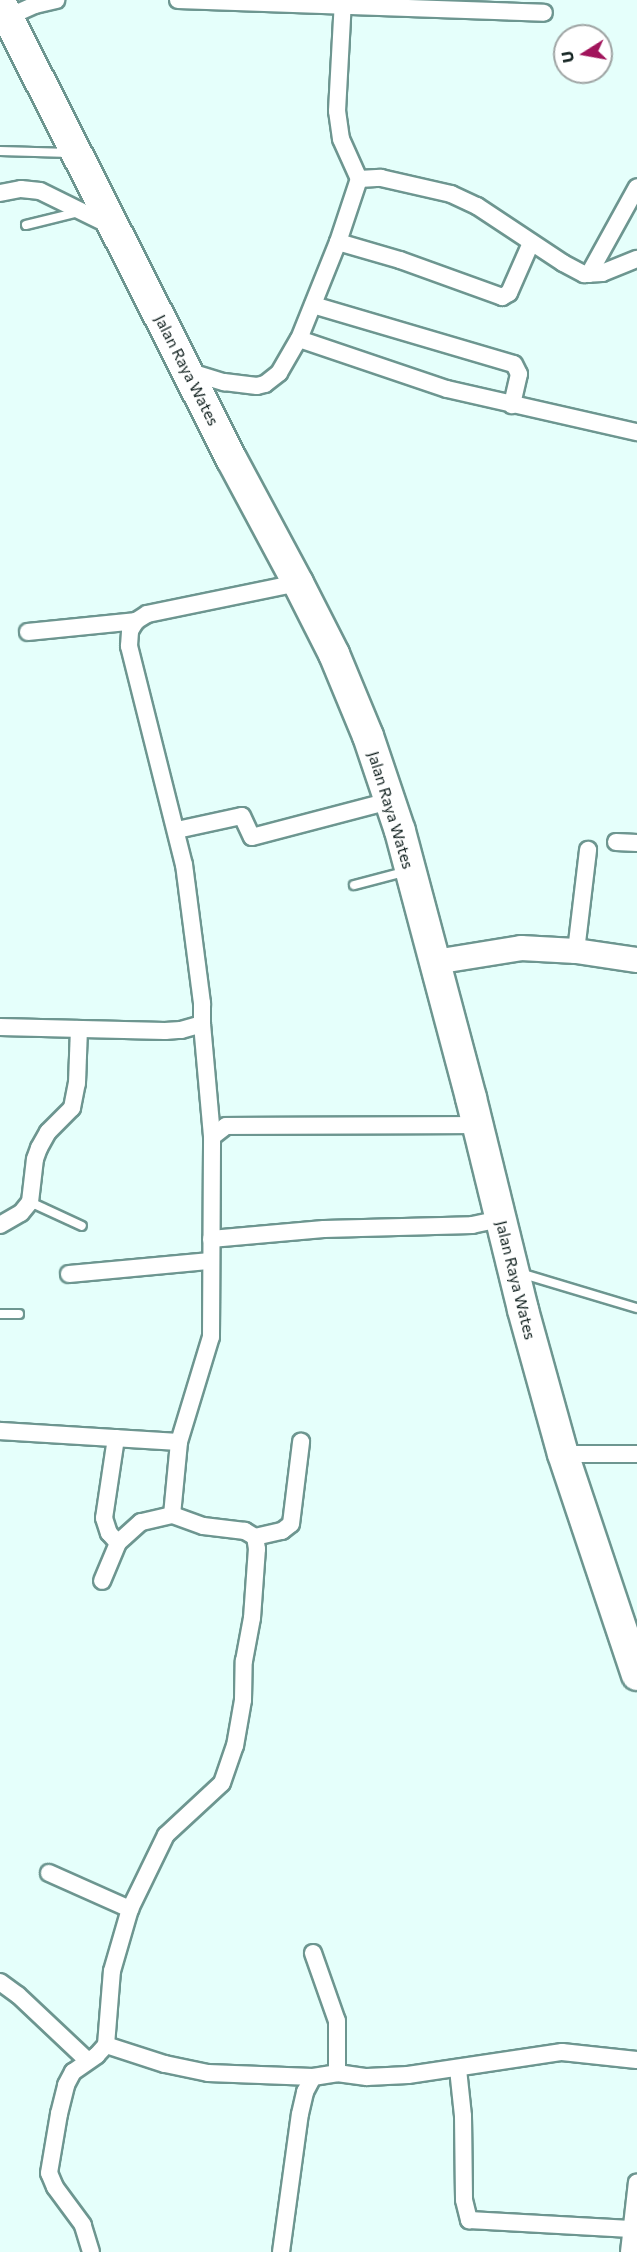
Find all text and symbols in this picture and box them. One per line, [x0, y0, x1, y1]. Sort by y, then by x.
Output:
north arrow [553, 24, 613, 84]
text: U [556, 50, 577, 65]
street label: Jalan Raya Wates [151, 311, 223, 429]
street label: Jalan Raya Wates [364, 749, 418, 871]
street label: Jalan Raya Wates [492, 1218, 540, 1342]

